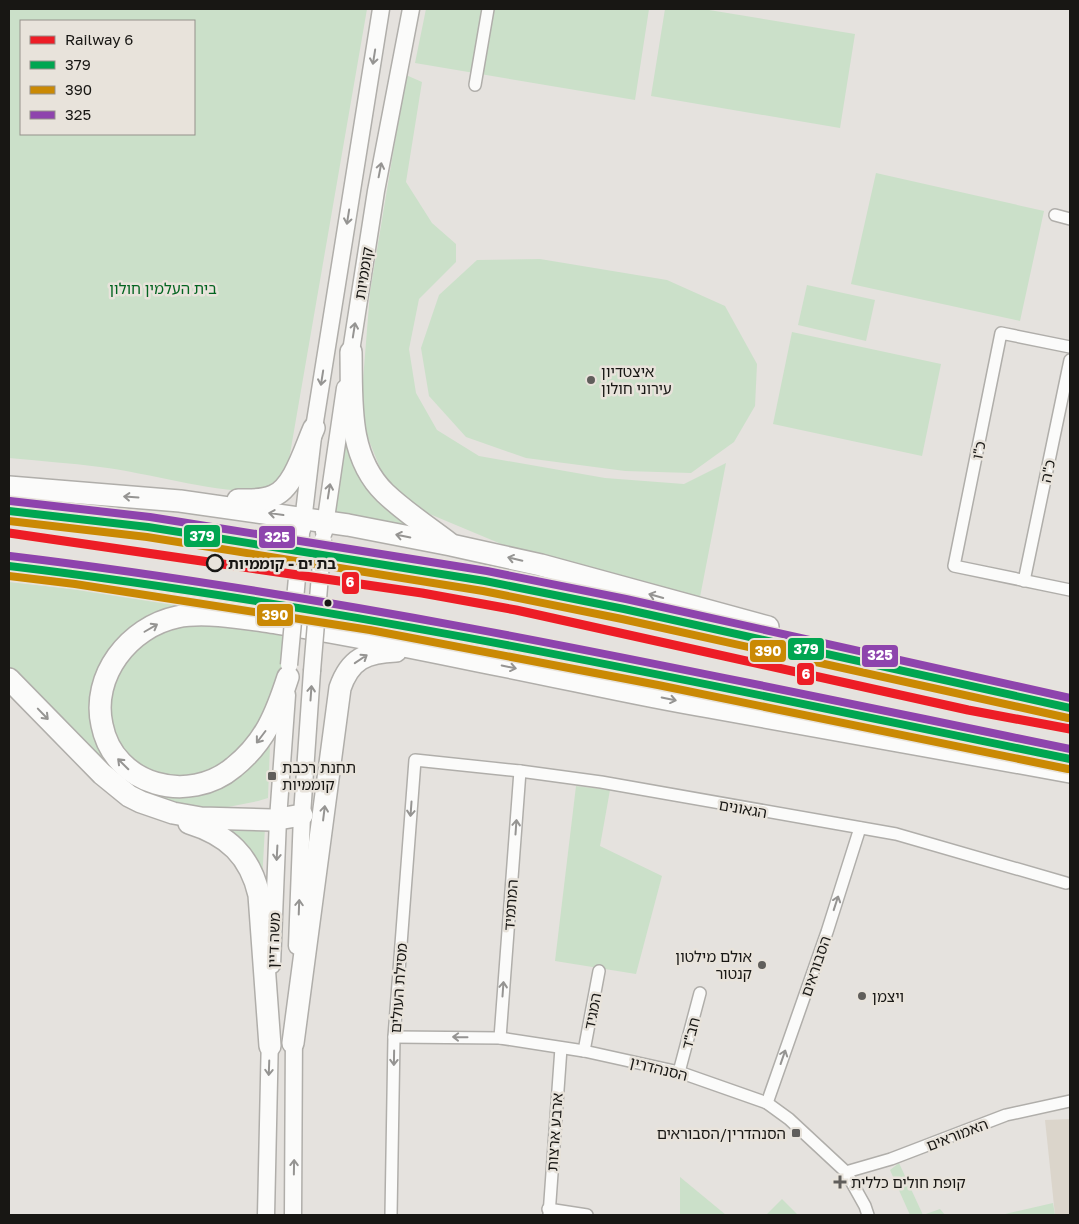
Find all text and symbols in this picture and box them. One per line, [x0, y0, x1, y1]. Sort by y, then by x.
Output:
legend [20, 20, 195, 135]
text: Railway 6 [65, 30, 133, 48]
one-way arrow [368, 49, 378, 65]
text: 379 [65, 55, 91, 73]
text: 390 [65, 80, 92, 98]
text: 325 [65, 105, 91, 123]
one-way arrow [376, 162, 385, 178]
one-way arrow [342, 209, 352, 225]
street label: קוממיות [350, 246, 376, 300]
park label: בית העלמין חולון [109, 279, 217, 297]
one-way arrow [350, 323, 360, 339]
place label: איצטדיון עירוני חולון [601, 362, 672, 397]
one-way arrow [316, 369, 326, 385]
marker: איצטדיון עירוני חולון [585, 374, 597, 386]
street label: כ"ו [967, 439, 989, 461]
street label: כ"ה [1036, 458, 1058, 484]
one-way arrow [324, 483, 334, 499]
one-way arrow [124, 493, 140, 502]
one-way arrow [268, 509, 284, 519]
line badge: 379 [183, 524, 221, 548]
line badge: 325 [258, 525, 296, 549]
text: 379 [189, 527, 215, 544]
text: 325 [264, 528, 290, 545]
one-way arrow [395, 530, 411, 540]
marker: בת ים - קוממיות [206, 554, 224, 572]
place label: בת ים - קוממיות [228, 554, 336, 572]
one-way arrow [507, 554, 523, 563]
line badge: 6 [341, 571, 360, 595]
text: 6 [346, 573, 355, 590]
one-way arrow [649, 590, 665, 600]
unlabelled marker [323, 598, 333, 608]
line badge: 390 [256, 603, 294, 627]
text: 390 [262, 606, 288, 623]
one-way arrow [143, 622, 157, 632]
line badge: 379 [787, 637, 825, 661]
line badge: 390 [749, 639, 787, 663]
text: 379 [793, 640, 819, 657]
text: 390 [755, 642, 781, 659]
line badge: 325 [861, 644, 899, 668]
text: 325 [867, 646, 893, 663]
one-way arrow [354, 654, 368, 664]
line badge: 6 [796, 662, 815, 686]
one-way arrow [501, 663, 517, 672]
text: 6 [802, 665, 811, 682]
one-way arrow [306, 685, 315, 701]
one-way arrow [660, 695, 676, 705]
one-way arrow [37, 708, 49, 720]
one-way arrow [256, 730, 266, 744]
one-way arrow [117, 758, 129, 770]
place label: תחנת רכבת קוממיות [282, 758, 356, 793]
marker: תחנת רכבת קוממיות [266, 770, 278, 782]
street label: הגאונים [717, 795, 769, 821]
one-way arrow [406, 801, 416, 817]
one-way arrow [319, 805, 329, 821]
one-way arrow [511, 820, 521, 836]
one-way arrow [272, 845, 281, 861]
street label: המתמיד [499, 879, 521, 931]
one-way arrow [832, 896, 841, 911]
one-way arrow [294, 900, 303, 916]
street label: משה דיין [263, 912, 283, 968]
street label: הסבוראים [796, 933, 834, 999]
street label: מסילת העולים [386, 942, 410, 1034]
place label: אולם מילטון קנטור [675, 947, 752, 982]
marker: אולם מילטון קנטור [756, 959, 768, 971]
one-way arrow [499, 982, 508, 998]
place label: ויצמן [872, 987, 904, 1005]
marker: ויצמן [856, 990, 868, 1002]
street label: המגיד [580, 991, 604, 1031]
street label: חב"ד [677, 1015, 703, 1051]
one-way arrow [452, 1033, 468, 1042]
one-way arrow [779, 1049, 788, 1065]
one-way arrow [389, 1050, 399, 1066]
street label: הסנהדרין [628, 1052, 690, 1084]
one-way arrow [264, 1060, 274, 1076]
street label: ארבע ארצות [542, 1092, 566, 1172]
street label: האמוראים [924, 1114, 990, 1154]
place label: הסנהדרין/הסבוראים [657, 1124, 786, 1142]
marker: הסנהדרין/הסבוראים [790, 1127, 802, 1139]
one-way arrow [289, 1159, 298, 1175]
place label: קופת חולים כללית [851, 1173, 966, 1191]
marker: קופת חולים כללית [833, 1175, 847, 1189]

